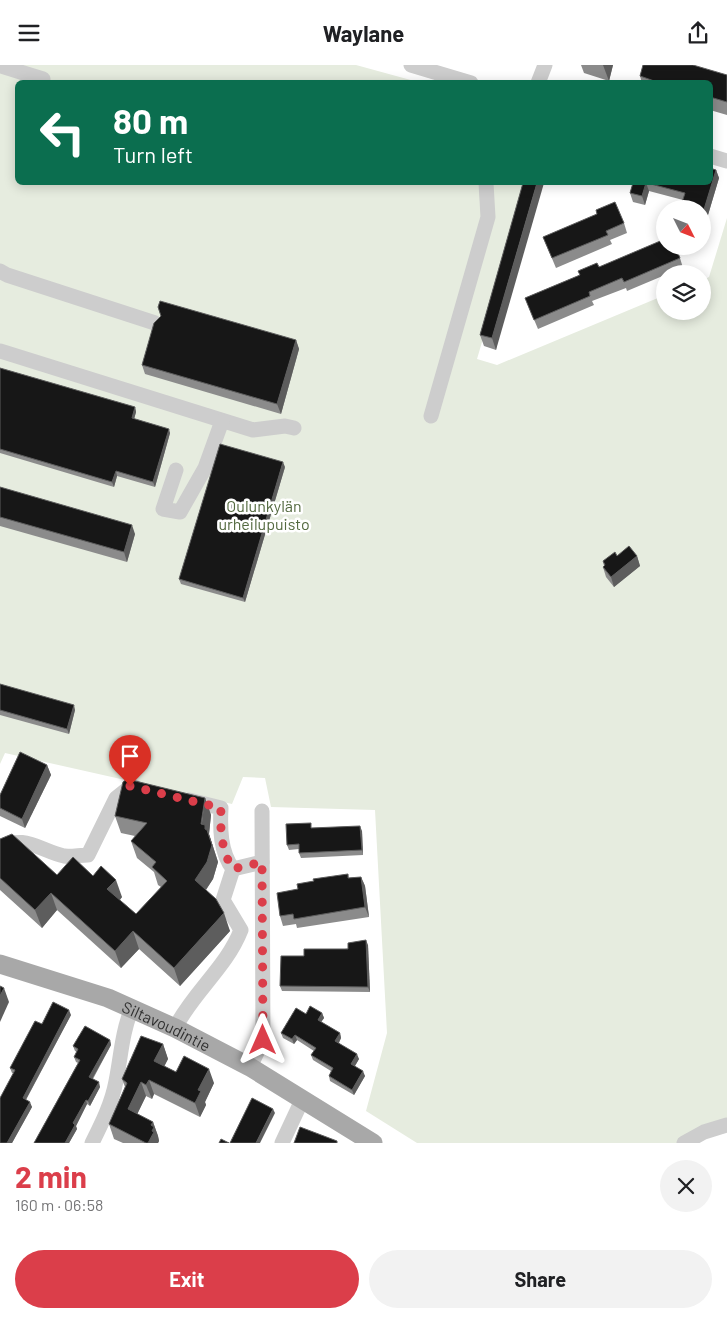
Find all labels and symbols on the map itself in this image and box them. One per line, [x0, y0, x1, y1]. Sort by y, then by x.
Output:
north arrow [656, 200, 711, 255]
park label: Oulunkylän urheilupuisto [218, 496, 310, 533]
pin [109, 735, 151, 786]
street label: Siltavoudintie [120, 996, 214, 1055]
position arrow [236, 1013, 288, 1065]

